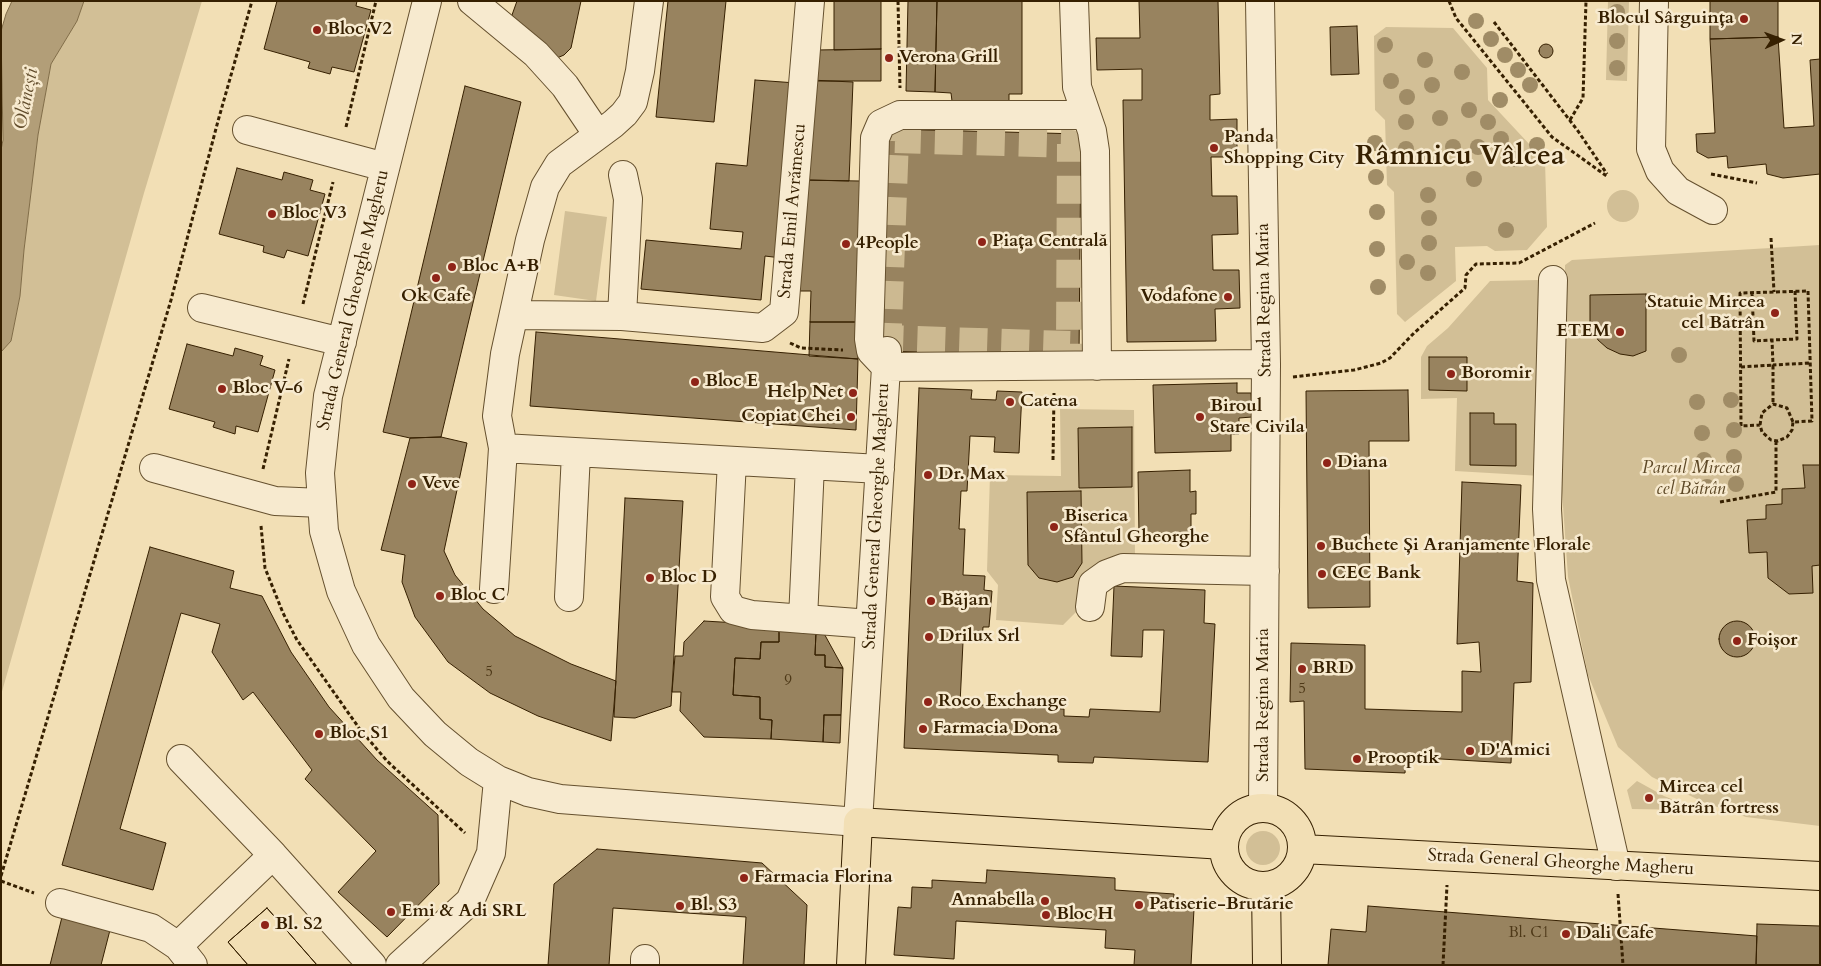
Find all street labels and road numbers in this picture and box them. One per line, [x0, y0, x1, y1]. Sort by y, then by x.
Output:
street label: Strada Emil Avrămescu [775, 123, 811, 299]
street label: Strada General Gheorghe Magheru [313, 168, 395, 432]
street label: Strada Regina Maria [1253, 223, 1277, 377]
street label: Strada General Gheorghe Magheru [859, 382, 895, 650]
street label: Strada Regina Maria [1253, 628, 1275, 782]
street label: Strada General Gheorghe Magheru [1427, 845, 1695, 881]

